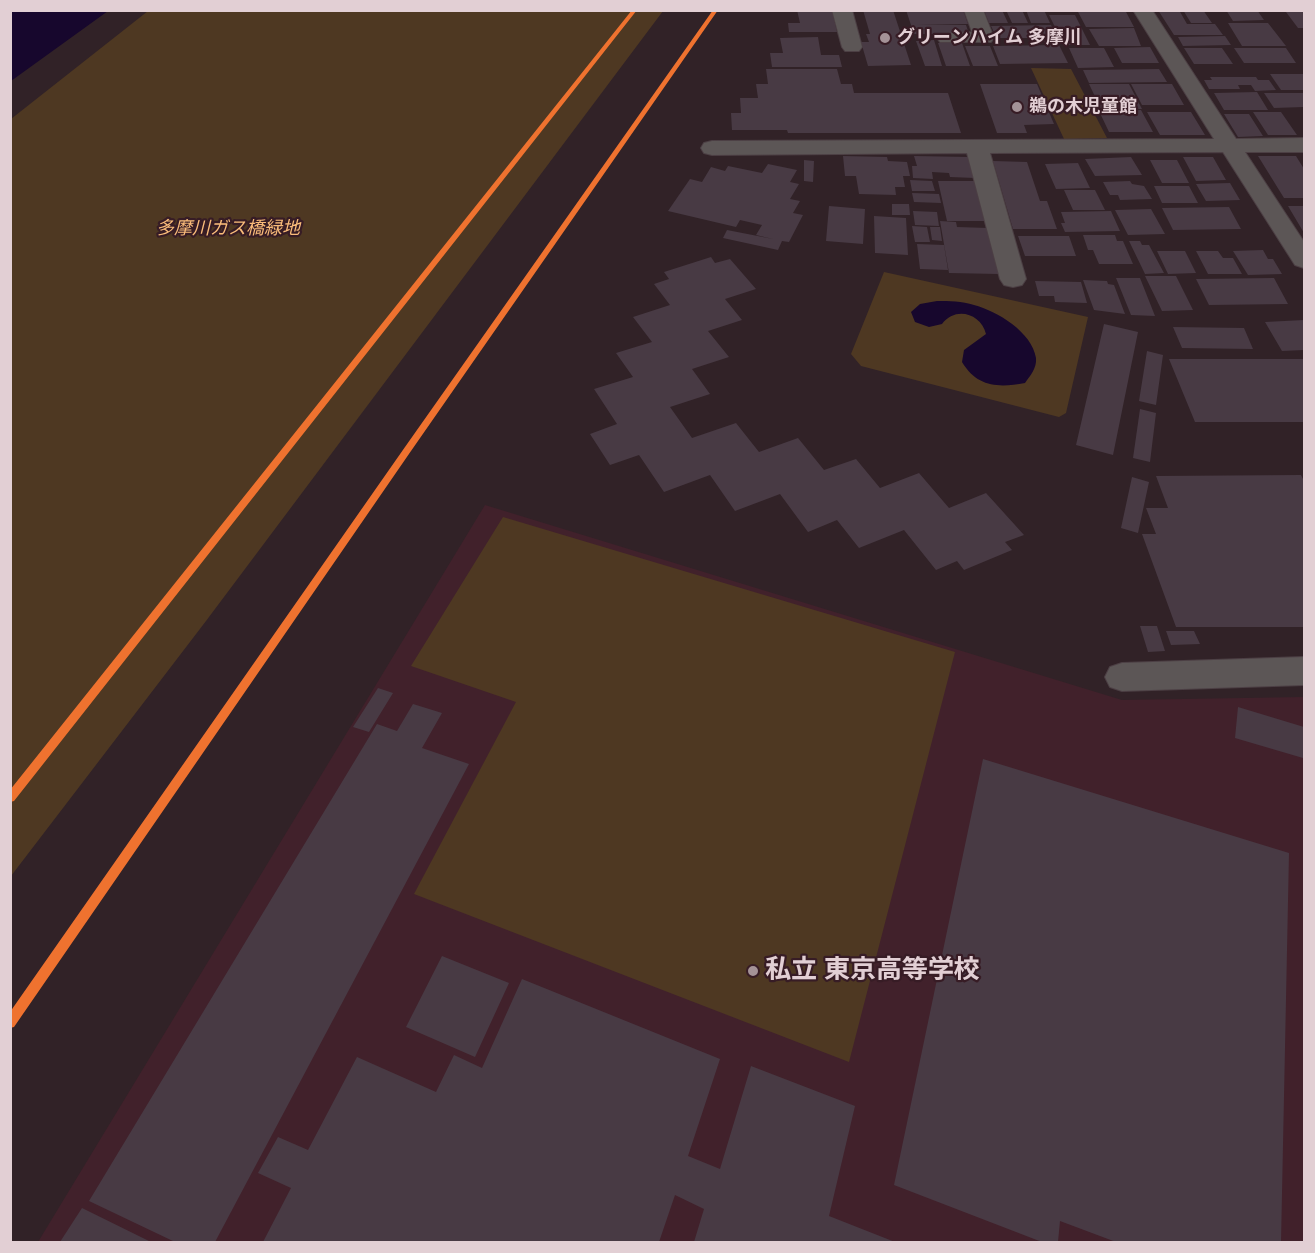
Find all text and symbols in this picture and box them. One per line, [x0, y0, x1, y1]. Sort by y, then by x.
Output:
place label: グリーンハイム 多摩川 [897, 27, 1082, 49]
marker: グリーンハイム 多摩川 [878, 31, 892, 45]
place label: 鵜の木児童館 [1029, 96, 1137, 118]
marker: 鵜の木児童館 [1010, 100, 1024, 114]
park label: 多摩川ガス橋緑地 [156, 218, 300, 240]
place label: 私立 東京高等学校 [765, 955, 980, 987]
marker: 私立 東京高等学校 [746, 964, 760, 978]

